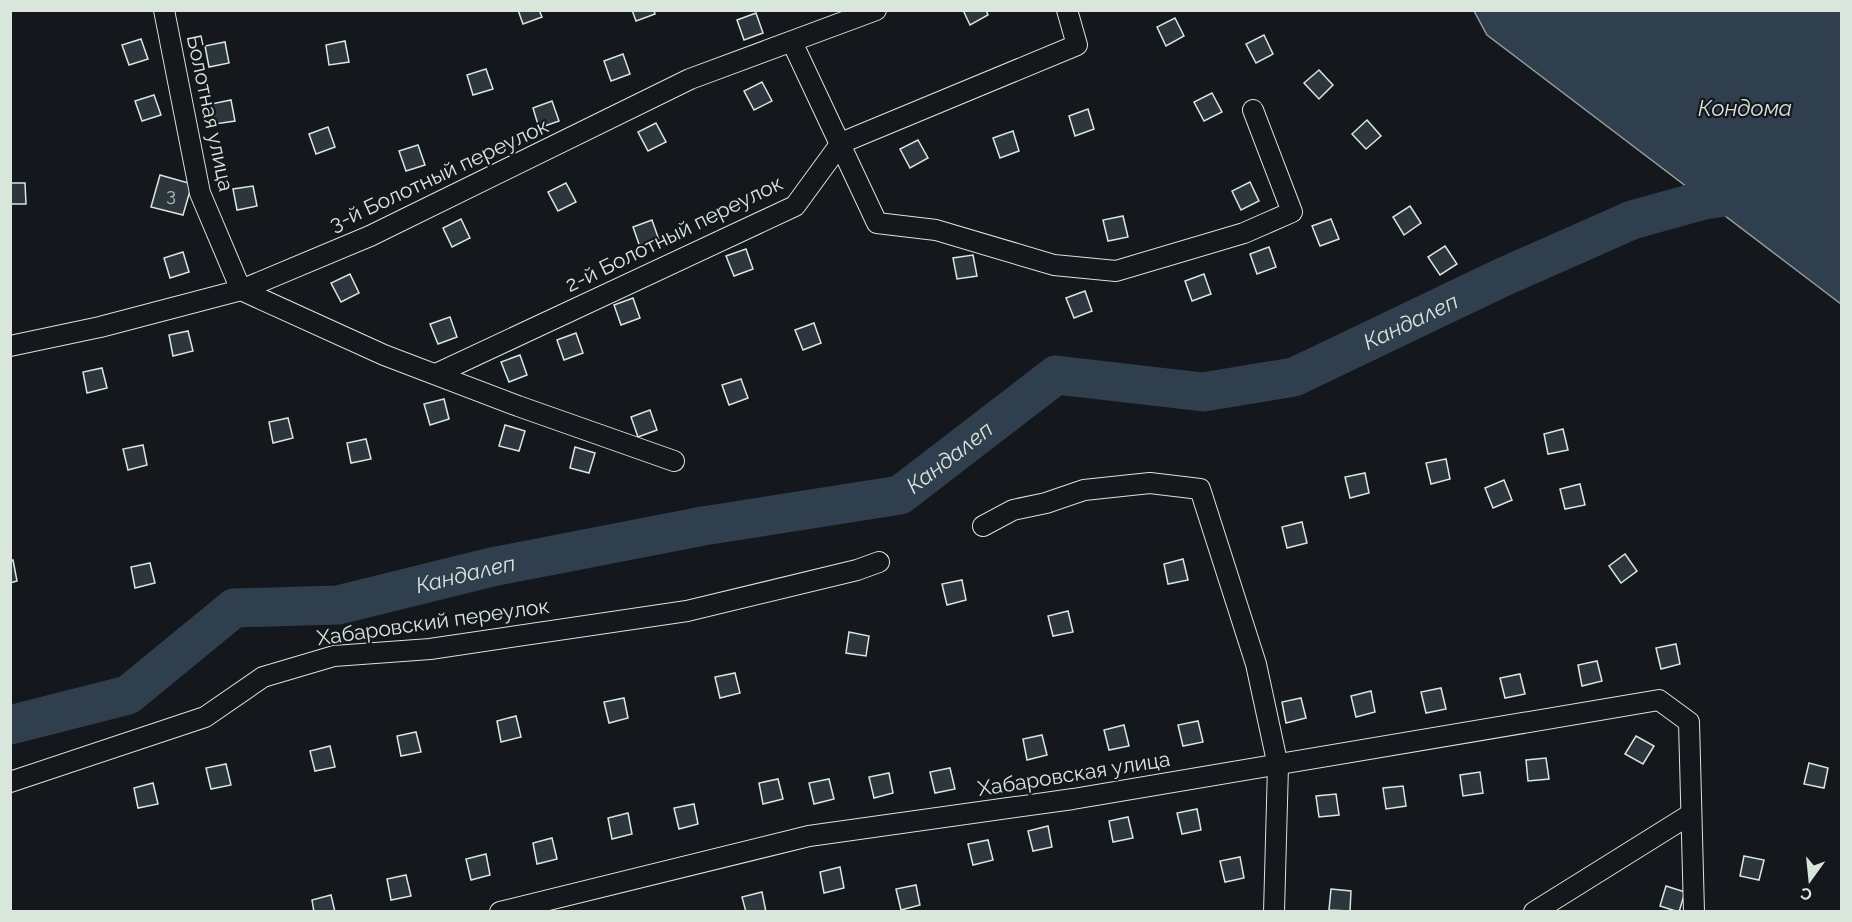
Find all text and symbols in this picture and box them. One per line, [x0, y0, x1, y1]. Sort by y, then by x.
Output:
street label: Болотная улица [182, 32, 239, 193]
water label: Кондома [1698, 95, 1792, 121]
street label: 3-й Болотный переулок [325, 113, 552, 236]
street label: 2-й Болотный переулок [561, 170, 787, 297]
house number: 3 [166, 184, 176, 205]
water label: Кандалеп [1359, 288, 1462, 355]
water label: Кандалеп [901, 416, 997, 498]
water label: Кандалеп [413, 550, 517, 598]
street label: Хабаровский переулок [315, 593, 551, 650]
street label: Хабаровская улица [976, 746, 1172, 801]
north arrow [1780, 850, 1840, 910]
text: С [1798, 883, 1814, 905]

